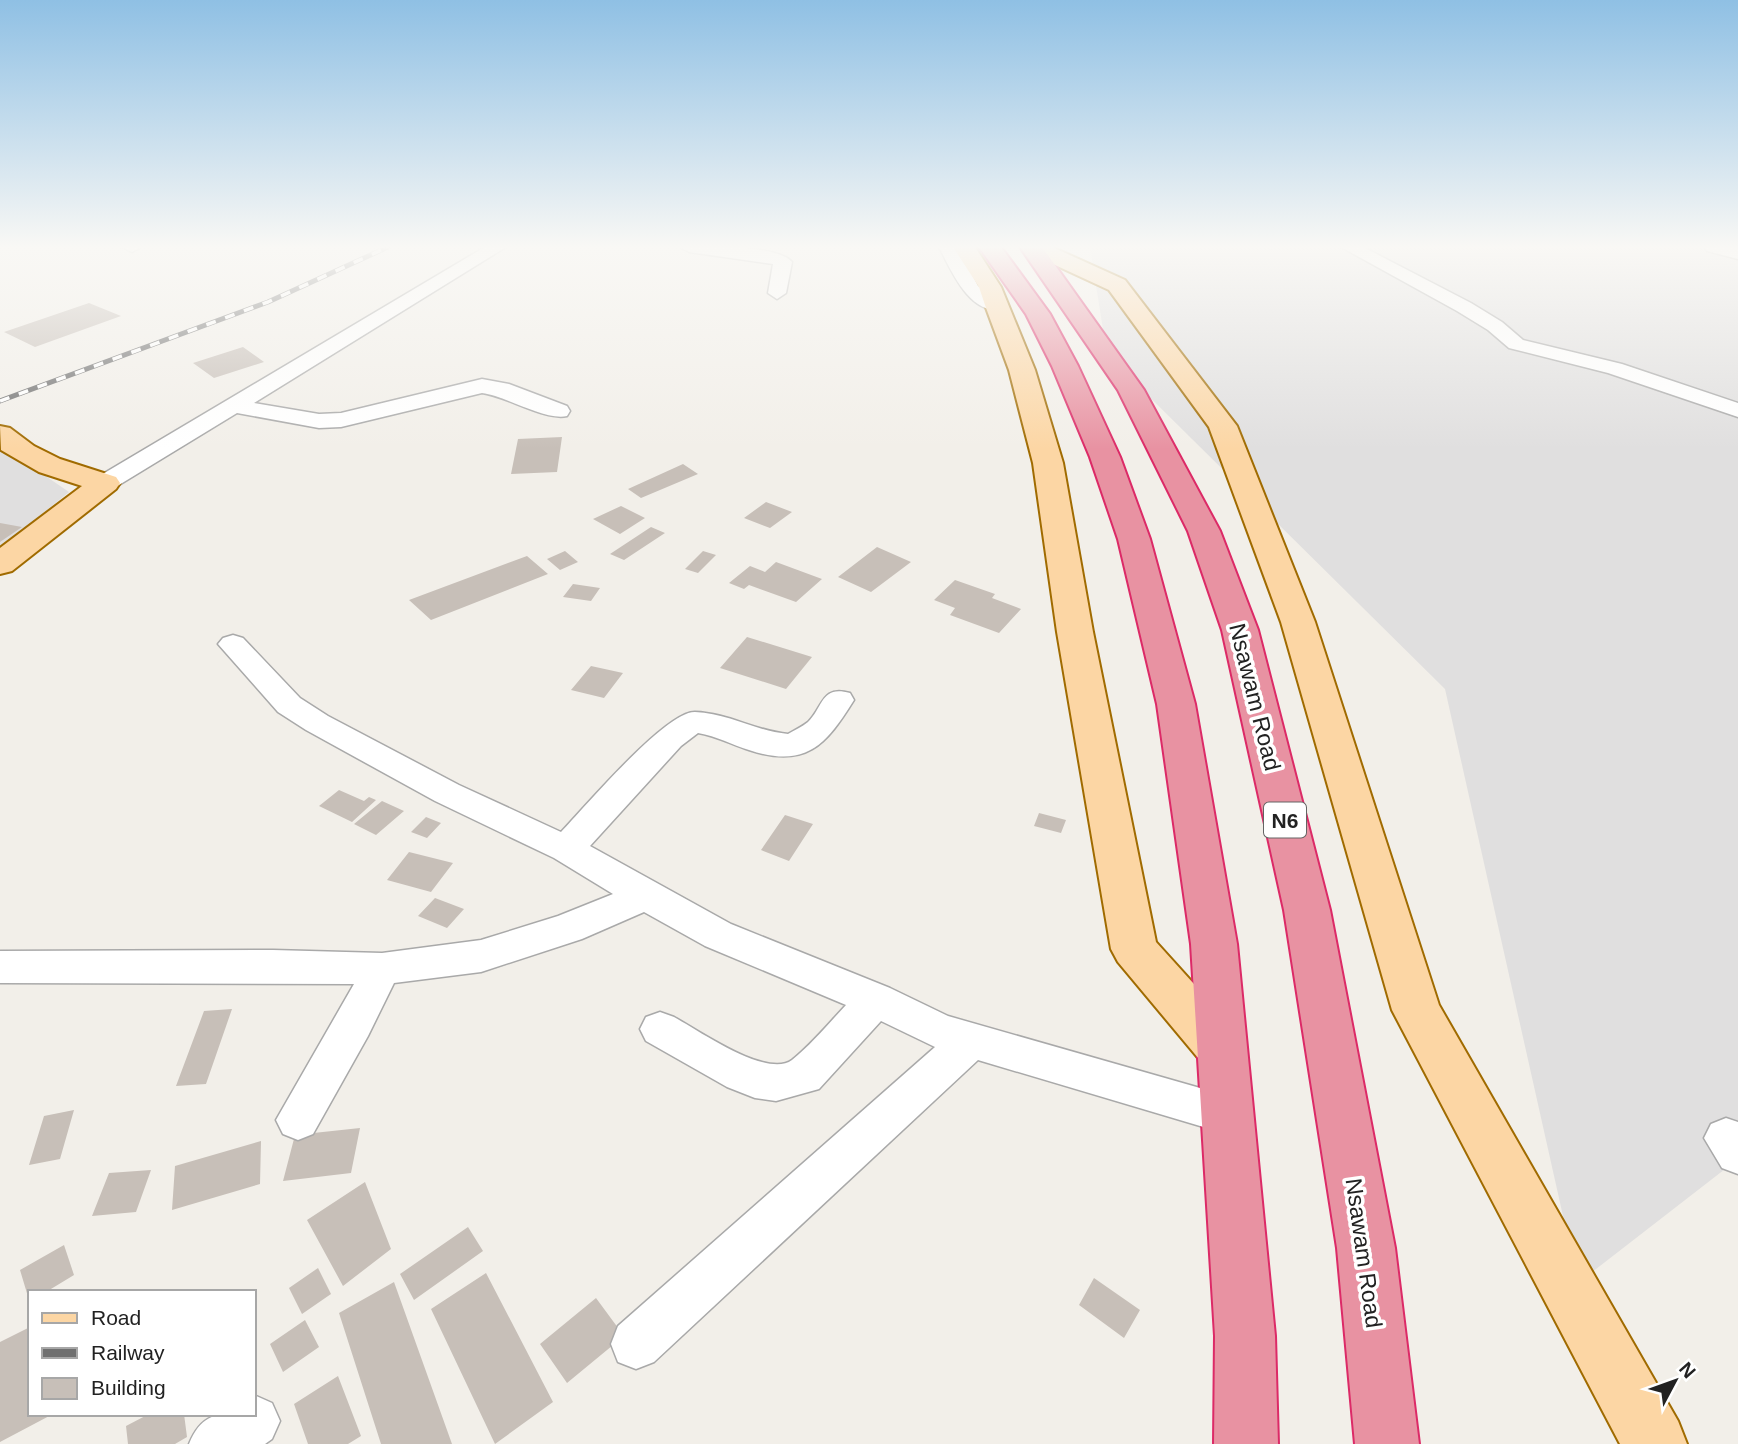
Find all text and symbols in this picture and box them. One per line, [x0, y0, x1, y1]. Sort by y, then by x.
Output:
street label: Nsawam Road [1224, 621, 1286, 773]
road number: N6 [1264, 802, 1306, 838]
street label: Nsawam Road [1341, 1177, 1387, 1329]
legend [28, 1290, 256, 1416]
text: Road [91, 1306, 141, 1329]
text: Railway [91, 1341, 165, 1364]
north arrow [1640, 1346, 1710, 1416]
text: N [1675, 1358, 1700, 1382]
text: Building [91, 1376, 166, 1399]

